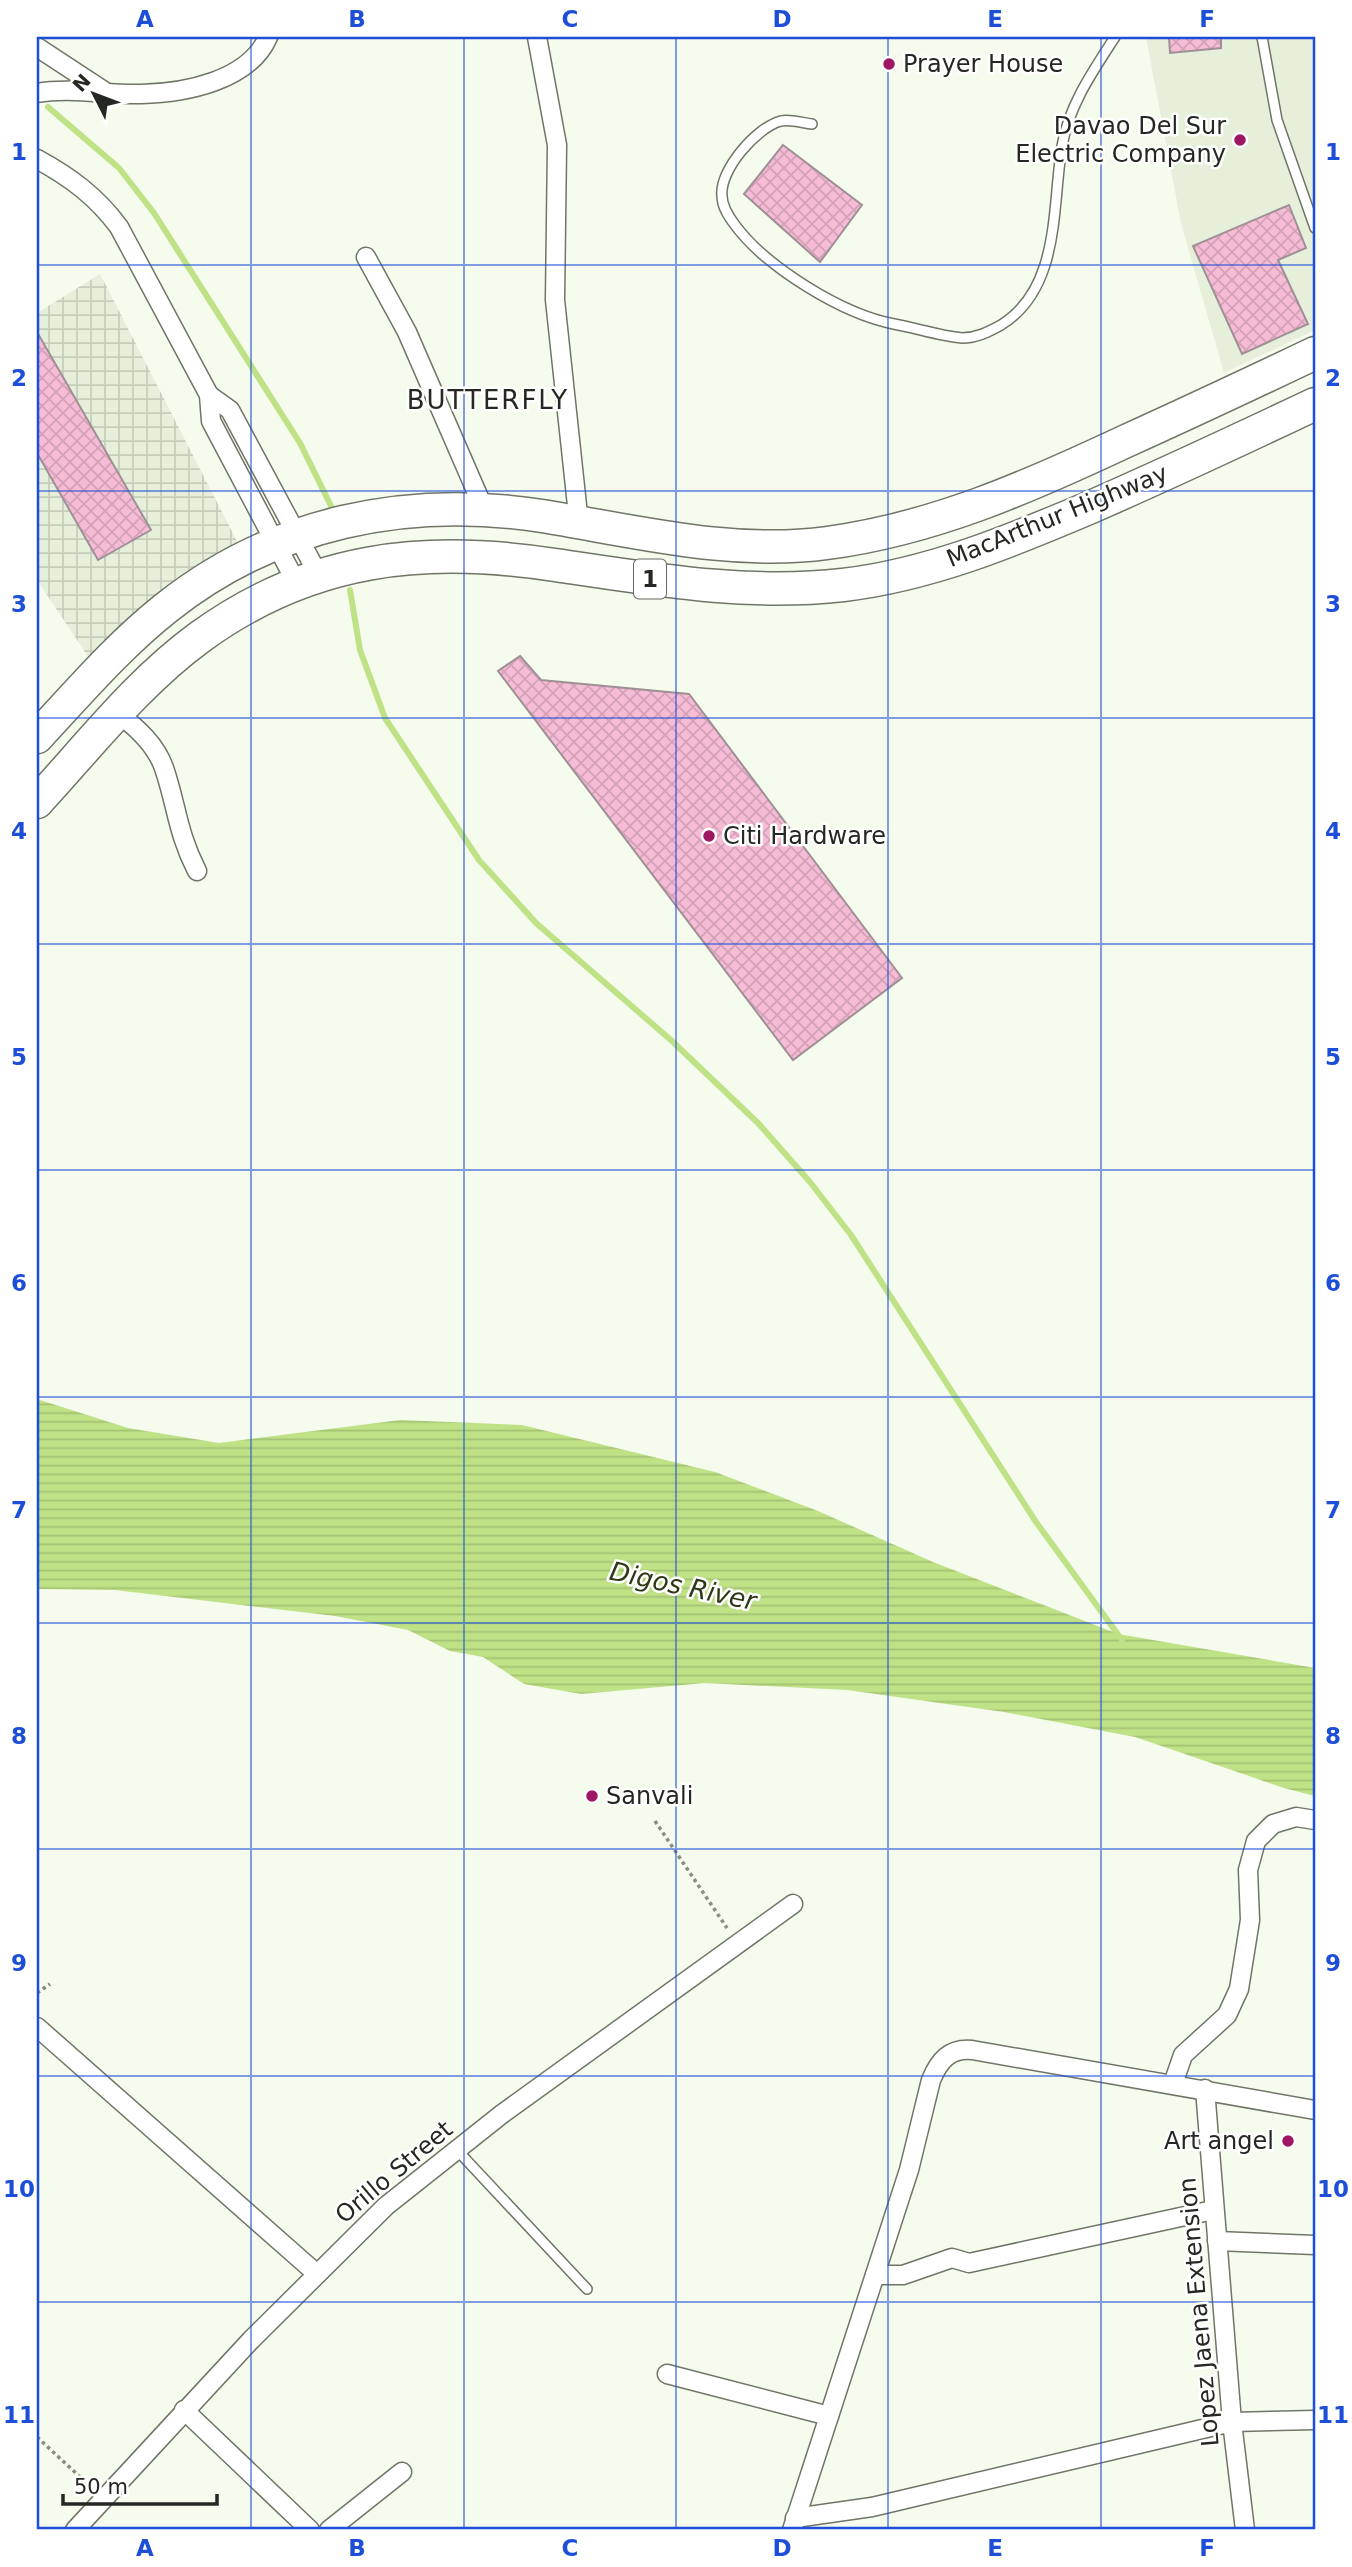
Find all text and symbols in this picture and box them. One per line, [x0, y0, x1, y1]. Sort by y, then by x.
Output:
text: A [136, 6, 154, 32]
text: B [348, 6, 366, 32]
text: C [562, 6, 578, 32]
text: D [772, 6, 792, 32]
text: E [987, 6, 1003, 32]
text: F [1199, 6, 1215, 32]
place label: Prayer House [903, 50, 1063, 78]
marker: Prayer House [881, 56, 897, 72]
north arrow [60, 60, 130, 130]
text: N [68, 69, 95, 96]
place label: Davao Del Sur Electric Company [1015, 112, 1226, 168]
marker: Davao Del Sur Electric Company [1232, 132, 1248, 148]
text: 1 [11, 139, 27, 165]
text: 1 [1325, 139, 1341, 165]
text: 2 [11, 365, 27, 391]
text: 2 [1325, 365, 1341, 391]
district label: BUTTERFLY [407, 385, 569, 415]
street label: MacArthur Highway [942, 459, 1172, 573]
road number: 1 [634, 559, 666, 598]
text: 3 [11, 591, 27, 617]
text: 3 [1325, 591, 1341, 617]
text: 4 [11, 818, 27, 844]
text: 4 [1325, 818, 1341, 844]
place label: Citi Hardware [723, 822, 886, 850]
marker: Citi Hardware [701, 828, 717, 844]
text: 5 [11, 1044, 27, 1070]
text: 5 [1325, 1044, 1341, 1070]
text: 6 [11, 1270, 27, 1296]
text: 6 [1325, 1270, 1341, 1296]
text: 7 [11, 1497, 27, 1523]
text: 7 [1325, 1497, 1341, 1523]
water label: Digos River [607, 1556, 761, 1617]
text: 8 [11, 1723, 27, 1749]
text: 8 [1325, 1723, 1341, 1749]
place label: Sanvali [606, 1782, 693, 1810]
marker: Sanvali [584, 1788, 600, 1804]
text: 9 [11, 1950, 27, 1976]
text: 9 [1325, 1950, 1341, 1976]
street label: Orillo Street [330, 2115, 458, 2229]
place label: Art angel [1164, 2127, 1274, 2155]
marker: Art angel [1280, 2133, 1296, 2149]
text: 10 [3, 2176, 35, 2202]
street label: Lopez Jaena Extension [1173, 2176, 1225, 2448]
text: 10 [1317, 2176, 1349, 2202]
text: 11 [3, 2402, 35, 2428]
text: 11 [1317, 2402, 1349, 2428]
scale bar [63, 2462, 217, 2506]
text: 50 m [74, 2475, 128, 2499]
text: A [136, 2535, 154, 2561]
text: B [348, 2535, 366, 2561]
text: C [562, 2535, 578, 2561]
text: D [772, 2535, 792, 2561]
text: E [987, 2535, 1003, 2561]
text: F [1199, 2535, 1215, 2561]

